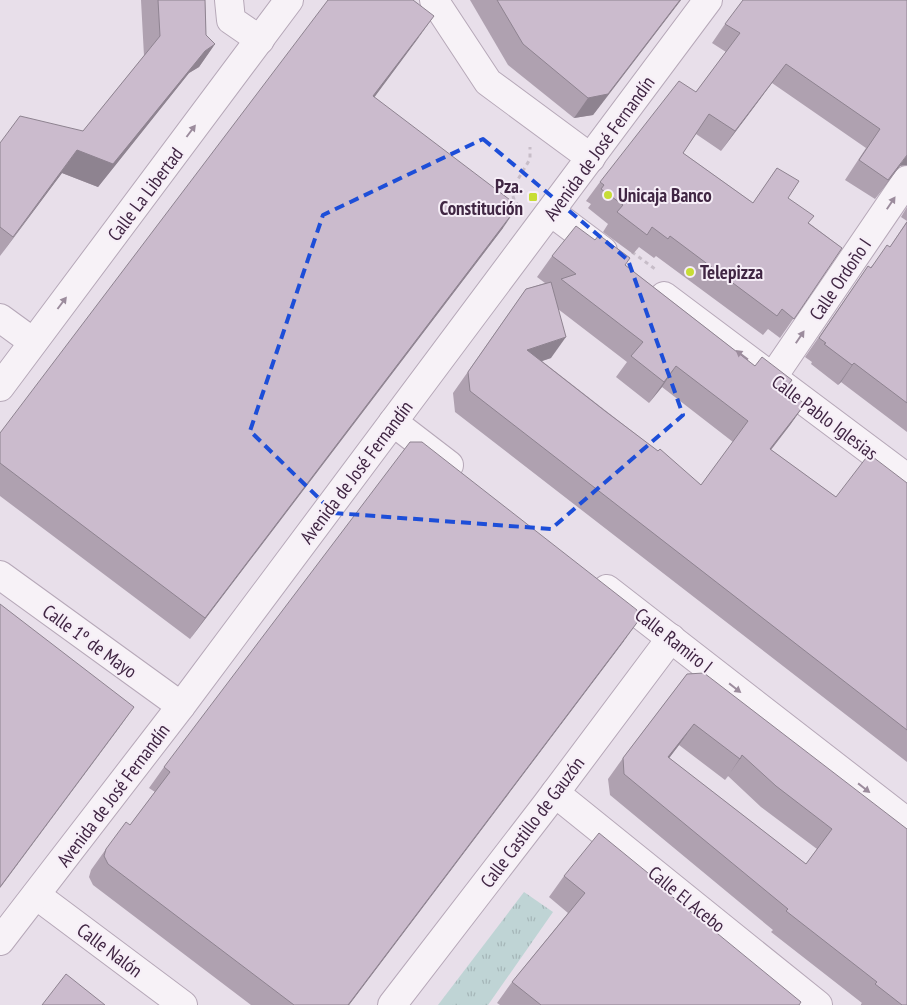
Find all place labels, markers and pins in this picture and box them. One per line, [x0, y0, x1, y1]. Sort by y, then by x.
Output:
place label: Pza. Constitución [440, 174, 523, 220]
place label: Unicaja Banco [618, 183, 712, 207]
marker: Unicaja Banco [602, 189, 614, 201]
marker: Pza. Constitución [527, 191, 539, 203]
place label: Telepizza [700, 260, 763, 284]
marker: Telepizza [684, 266, 696, 278]

